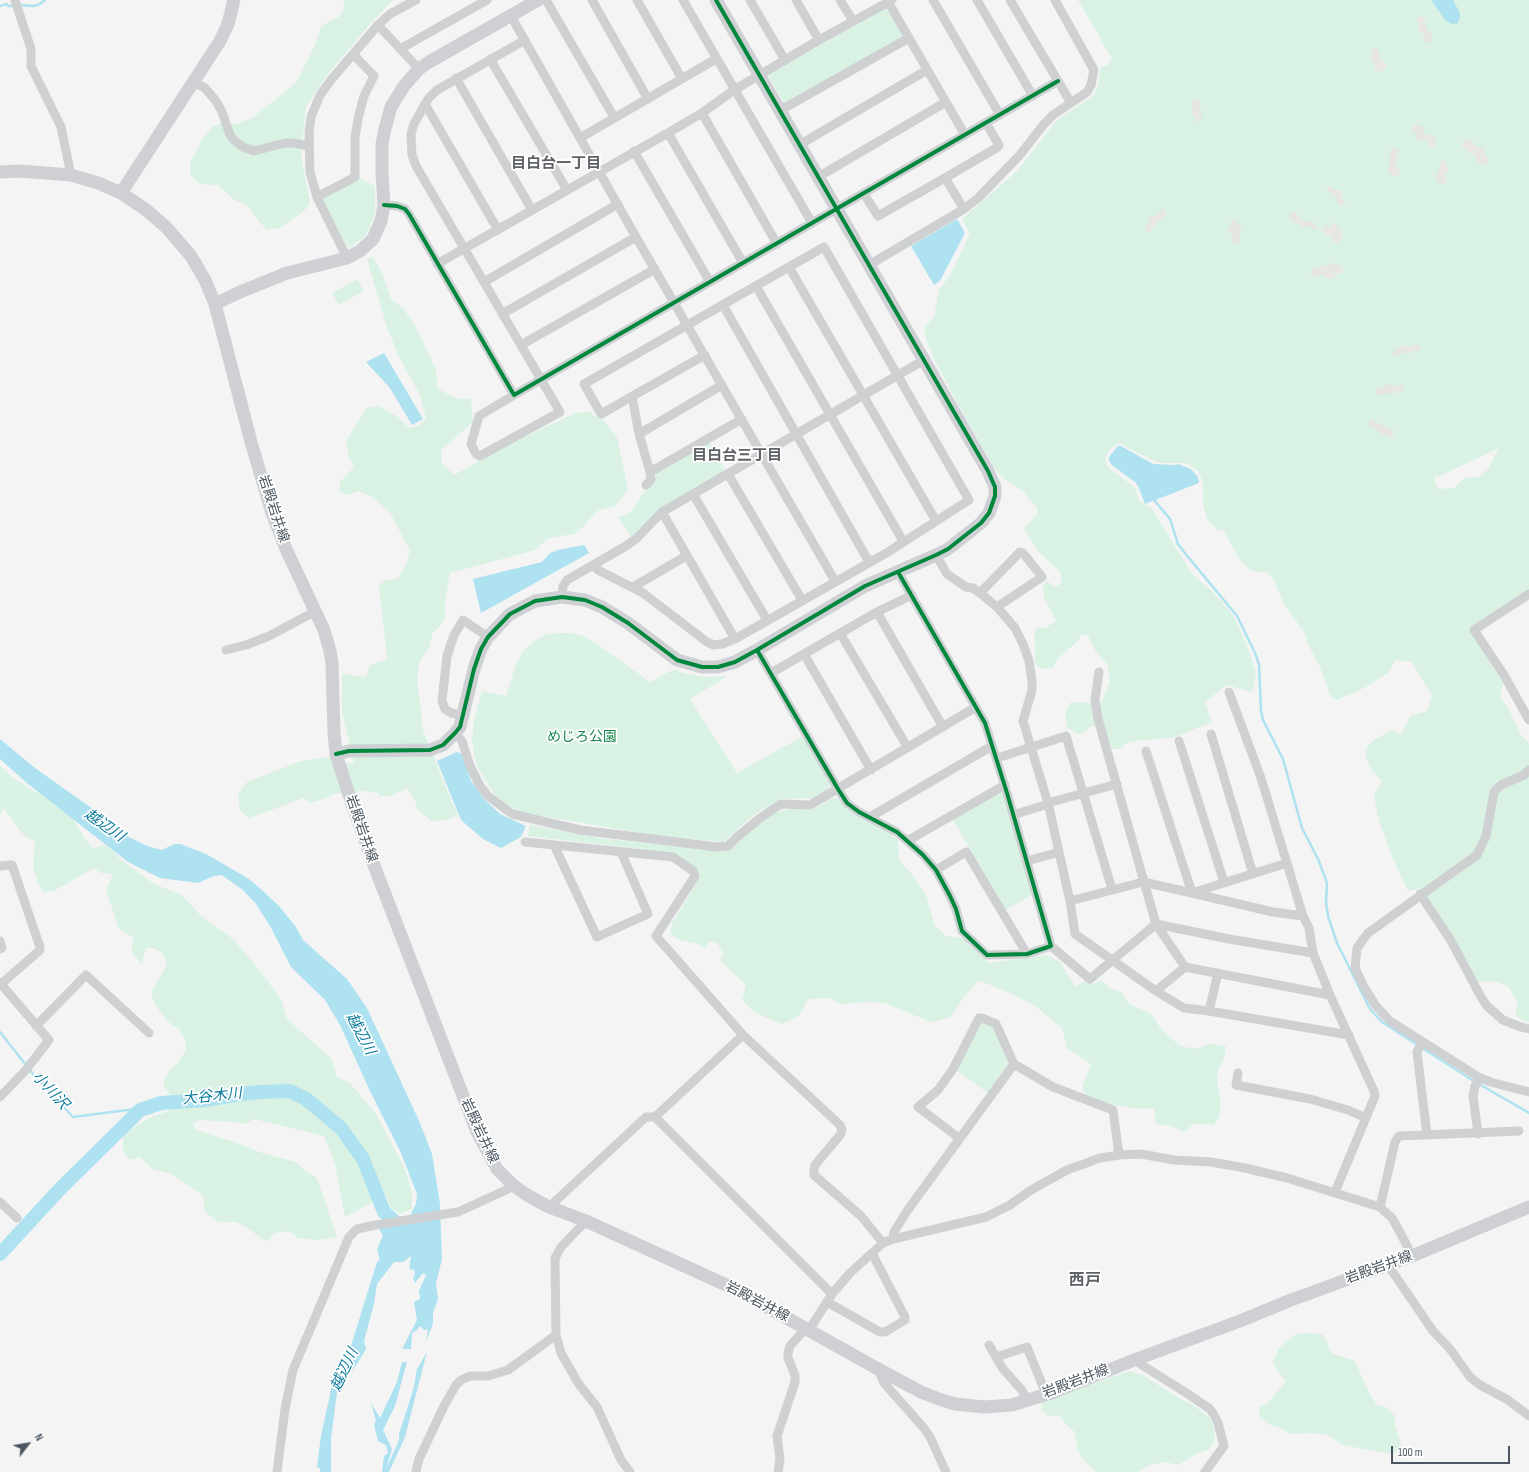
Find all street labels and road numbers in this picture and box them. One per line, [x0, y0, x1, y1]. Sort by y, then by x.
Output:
street label: 岩殿岩井線 [254, 473, 292, 545]
street label: 岩殿岩井線 [342, 793, 380, 865]
street label: 岩殿岩井線 [457, 1096, 501, 1166]
street label: 岩殿岩井線 [1343, 1248, 1415, 1288]
street label: 岩殿岩井線 [722, 1278, 792, 1326]
street label: 岩殿岩井線 [1040, 1362, 1112, 1402]

